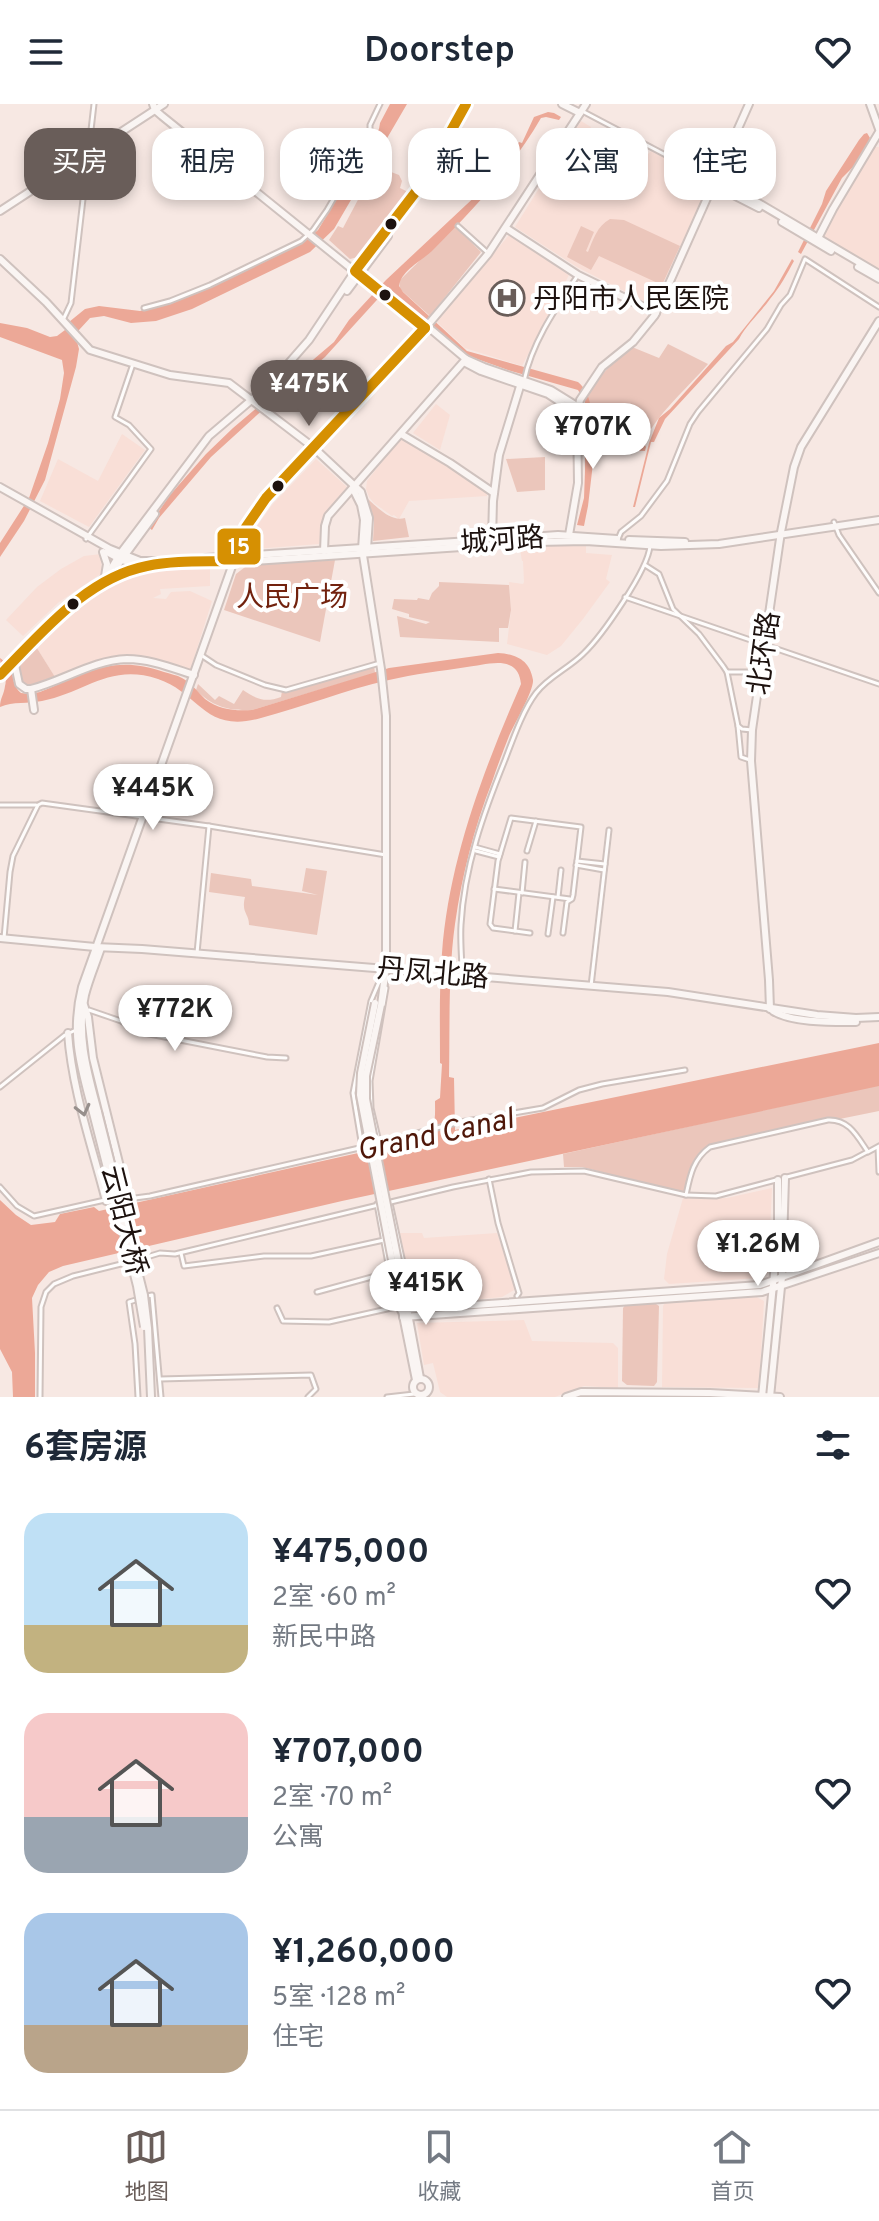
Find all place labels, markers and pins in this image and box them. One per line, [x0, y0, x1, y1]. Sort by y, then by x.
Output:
unlabelled marker [383, 216, 399, 232]
hospital icon: 丹阳市人民医院 [488, 279, 526, 317]
place label: 丹阳市人民医院 [533, 283, 729, 319]
unlabelled marker [377, 287, 393, 303]
pin: ¥475K [253, 360, 365, 428]
pin: ¥707K [537, 403, 649, 471]
unlabelled marker [270, 478, 286, 494]
unlabelled marker [65, 596, 81, 612]
pin: ¥445K [97, 764, 209, 832]
pin: ¥772K [119, 985, 231, 1053]
pin: ¥1.26M [693, 1220, 823, 1288]
pin: ¥415K [370, 1259, 482, 1327]

